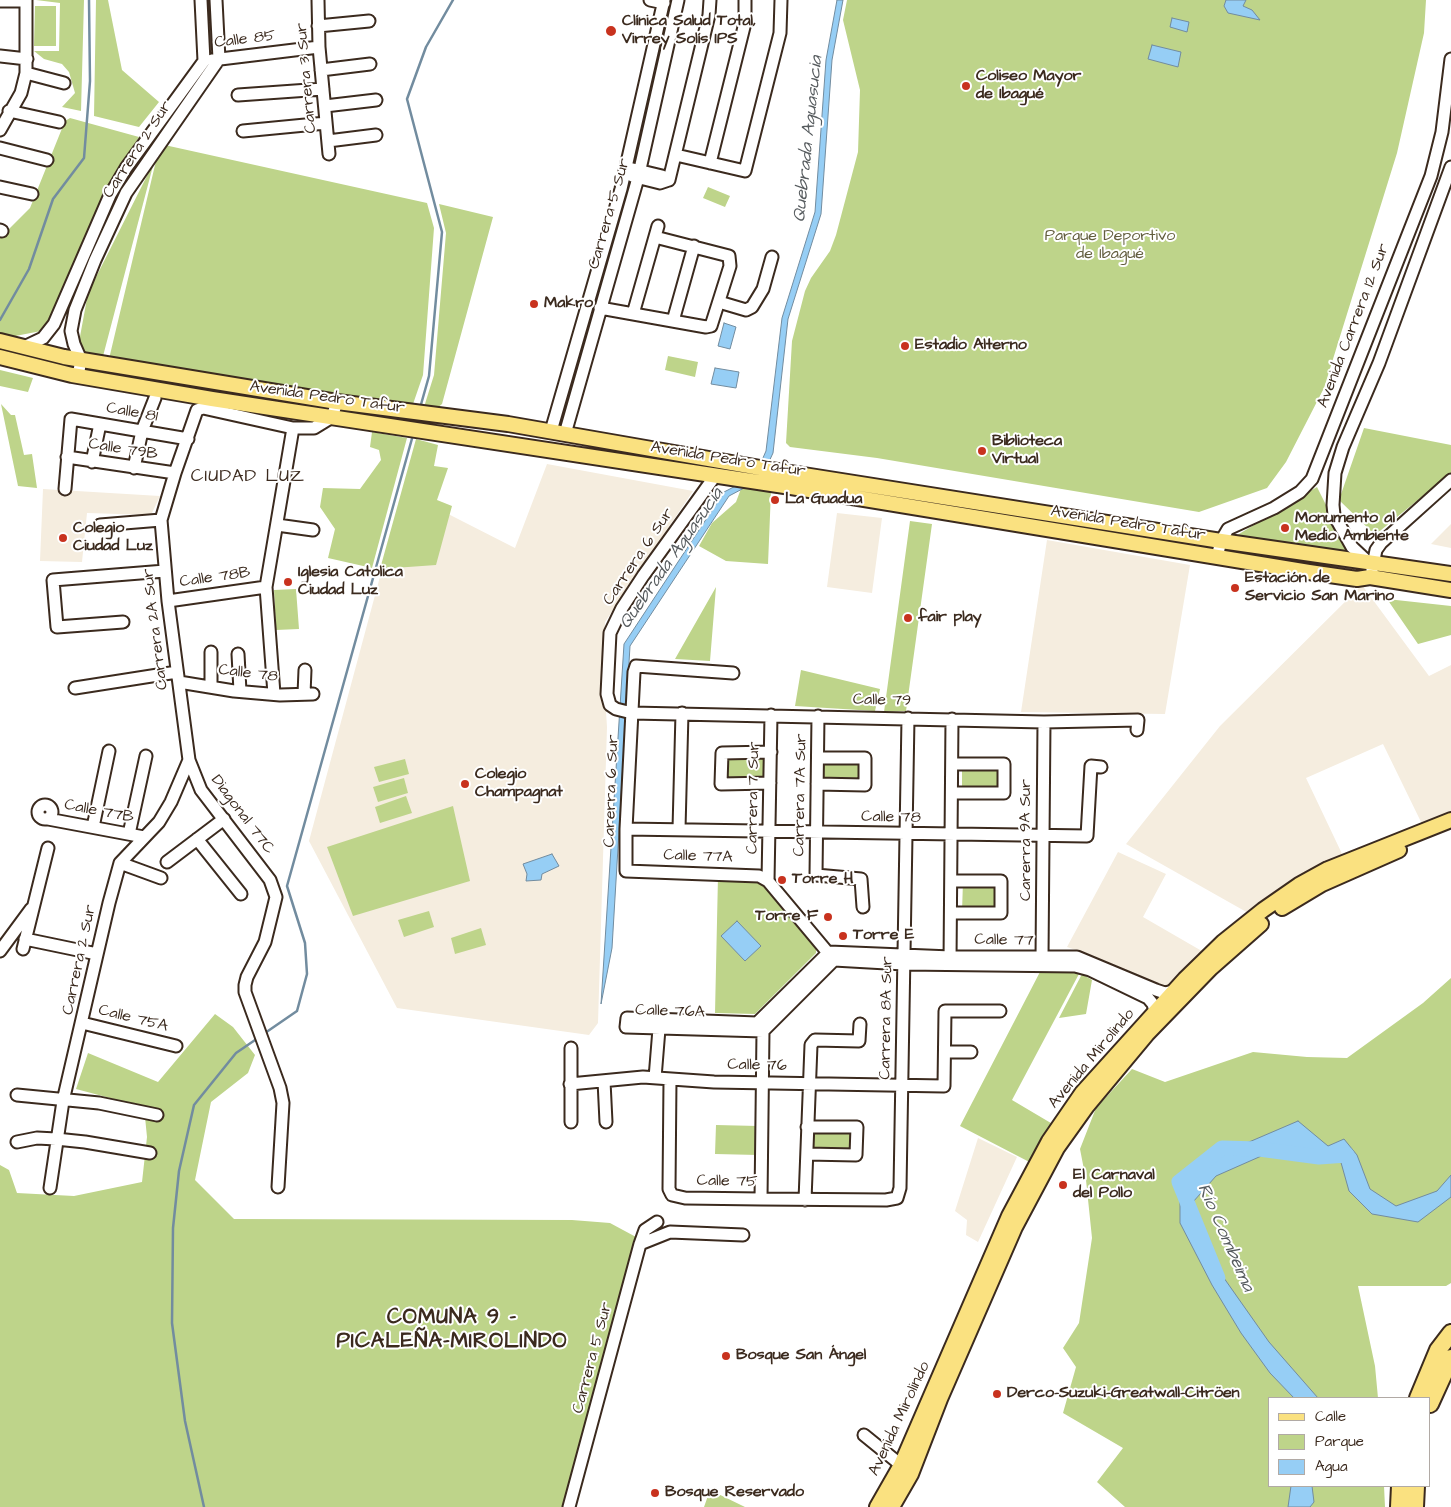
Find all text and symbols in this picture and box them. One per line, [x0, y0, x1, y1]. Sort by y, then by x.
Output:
place label: Clínica Salud Total, Virrey Solís IPS [622, 12, 756, 50]
street label: Carrera 3 Sur [293, 22, 321, 134]
marker: Clínica Salud Total, Virrey Solís IPS [604, 24, 618, 38]
street label: Calle 85 [213, 27, 277, 53]
water label: Quebrada Aguasucia [790, 55, 828, 223]
place label: Coliseo Mayor de Ibagué [976, 67, 1081, 105]
marker: Coliseo Mayor de Ibagué [960, 80, 972, 92]
street label: Carrera 2 Sur [99, 98, 177, 202]
street label: Carrera 5 Sur [585, 157, 635, 271]
park label: Parque Deportivo de Ibagué [1045, 227, 1175, 265]
street label: Avenida Carrera 12 Sur [1314, 241, 1394, 411]
place label: Makro [544, 294, 593, 314]
marker: Makro [528, 298, 540, 310]
place label: Estadio Alterno [915, 336, 1027, 356]
marker: Estadio Alterno [899, 340, 911, 352]
street label: Avenida Pedro Tafur [248, 378, 406, 418]
street label: Calle 81 [105, 399, 159, 427]
place label: Biblioteca Virtual [992, 432, 1062, 470]
street label: Calle 79B [87, 435, 159, 465]
street label: Avenida Pedro Tafur [649, 438, 807, 482]
marker: Biblioteca Virtual [976, 445, 988, 457]
district label: CIUDAD LUZ [190, 466, 306, 488]
water label: Quebrada Aguasucia [615, 484, 729, 634]
place label: La Guadua [785, 490, 862, 510]
marker: La Guadua [769, 494, 781, 506]
street label: Avenida Pedro Tafur [1049, 502, 1207, 546]
street label: Carrera 6 Sur [599, 505, 679, 609]
place label: Monumento al Medio Ambiente [1295, 509, 1409, 547]
place label: Colegio Ciudad Luz [73, 519, 153, 557]
marker: Monumento al Medio Ambiente [1279, 522, 1291, 534]
marker: Colegio Ciudad Luz [57, 532, 69, 544]
place label: Iglesia Catolica Ciudad Luz [298, 563, 403, 601]
street label: Calle 78B [178, 564, 252, 592]
street label: Carrera 2A Sur [139, 567, 173, 691]
place label: Estación de Servicio San Marino [1245, 569, 1394, 607]
marker: Iglesia Catolica Ciudad Luz [282, 576, 294, 588]
marker: Estación de Servicio San Marino [1229, 582, 1241, 594]
place label: fair play [918, 608, 982, 628]
marker: fair play [902, 612, 914, 624]
street label: Calle 78 [217, 661, 279, 687]
street label: Calle 79 [853, 691, 911, 711]
street label: Carrera 7A Sur [790, 733, 812, 857]
street label: Carerra 6 Sur [600, 734, 624, 848]
street label: Carrera 7 Sur [743, 742, 765, 854]
place label: Colegio Champagnat [475, 765, 563, 803]
street label: Diagonal 77C [206, 772, 278, 858]
marker: Colegio Champagnat [459, 778, 471, 790]
street label: Carerra 9A Sur [1017, 779, 1037, 901]
street label: Calle 77B [63, 796, 135, 828]
street label: Calle 78 [861, 808, 921, 828]
street label: Calle 77A [663, 846, 733, 868]
place label: Torre H [792, 870, 853, 890]
marker: Torre H [776, 874, 788, 886]
street label: Carrera 2 Sur [59, 903, 101, 1017]
place label: Torre F [755, 907, 818, 927]
marker: Torre F [822, 911, 834, 923]
place label: Torre E [853, 926, 914, 946]
marker: Torre E [837, 930, 849, 942]
street label: Calle 77 [974, 931, 1034, 951]
street label: Carrera 8A Sur [876, 956, 898, 1080]
street label: Calle 75A [96, 1001, 170, 1037]
street label: Calle 76A [635, 1001, 705, 1023]
street label: Avenida Mirolindo [1045, 1005, 1139, 1113]
street label: Calle 76 [727, 1056, 787, 1076]
place label: El Carnaval del Pollo [1073, 1166, 1155, 1204]
street label: Calle 75 [696, 1172, 758, 1192]
marker: El Carnaval del Pollo [1057, 1179, 1069, 1191]
water label: Río Combeima [1192, 1181, 1258, 1295]
street label: Carrera 5 Sur [569, 1300, 617, 1416]
district label: COMUNA 9 - PICALEÑA-MIROLINDO [334, 1306, 570, 1356]
place label: Bosque San Ángel [736, 1346, 866, 1366]
marker: Bosque San Ángel [720, 1350, 732, 1362]
street label: Avenida Mirolindo [865, 1359, 935, 1479]
place label: Derco-Suzuki-Greatwall-Citröen [1007, 1384, 1240, 1404]
marker: Derco-Suzuki-Greatwall-Citröen [991, 1388, 1003, 1400]
legend [1268, 1397, 1431, 1487]
text: Calle [1315, 1406, 1346, 1427]
text: Parque [1315, 1431, 1364, 1452]
text: Agua [1315, 1456, 1348, 1477]
place label: Bosque Reservado [665, 1483, 804, 1503]
marker: Bosque Reservado [649, 1487, 661, 1499]

